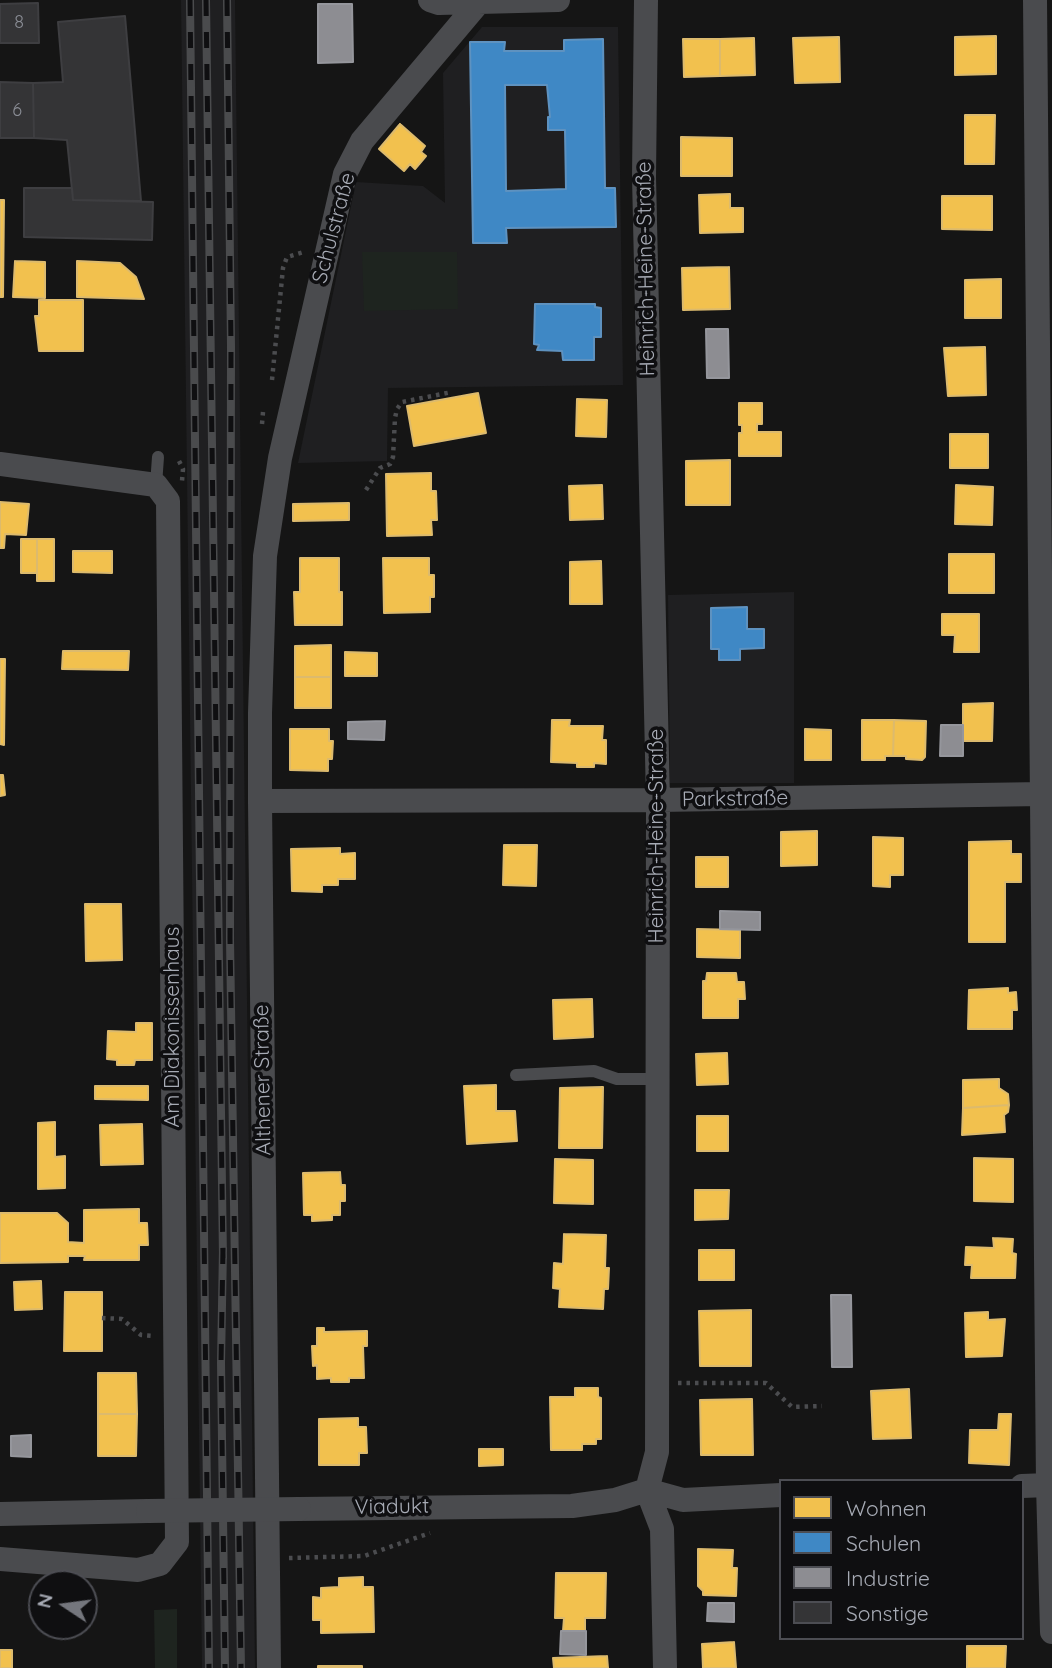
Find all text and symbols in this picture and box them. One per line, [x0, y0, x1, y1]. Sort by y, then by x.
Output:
house number: 8 [14, 12, 24, 34]
house number: 6 [12, 100, 22, 122]
street label: Heinrich-Heine-Straße [632, 161, 660, 377]
street label: Schulstraße [307, 170, 361, 286]
street label: Heinrich-Heine-Straße [644, 729, 670, 943]
street label: Parkstraße [682, 785, 788, 813]
street label: Am Diakonissenhaus [160, 927, 186, 1127]
street label: Althener Straße [249, 1004, 277, 1156]
legend [779, 1479, 1024, 1640]
street label: Viadukt [355, 1494, 429, 1520]
text: Wohnen [846, 1495, 927, 1521]
text: Schulen [846, 1530, 921, 1556]
text: Industrie [846, 1565, 930, 1591]
north arrow [28, 1570, 98, 1640]
text: N [31, 1591, 58, 1610]
text: Sonstige [846, 1600, 929, 1626]

